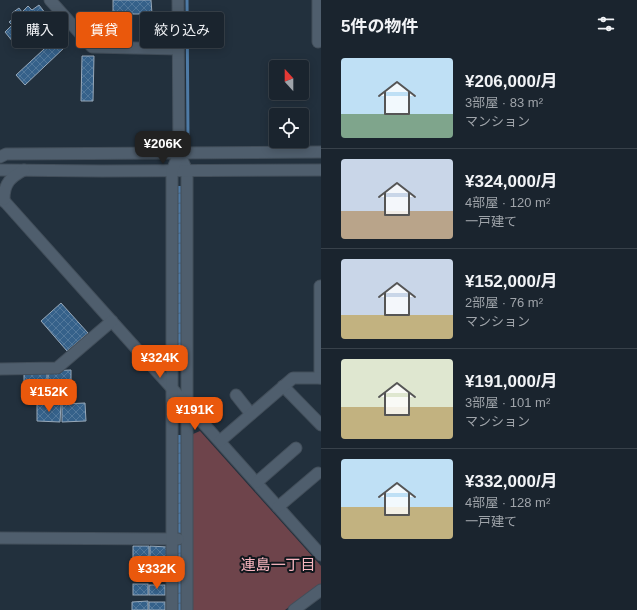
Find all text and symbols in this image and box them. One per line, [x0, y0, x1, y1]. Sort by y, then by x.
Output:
chip: 購入 [12, 12, 68, 48]
chip: 賃貸 [76, 12, 132, 48]
chip: 絞り込み [140, 12, 224, 48]
icon: filters [595, 13, 617, 35]
text: 5件の物件 [341, 17, 418, 36]
north arrow [269, 60, 309, 100]
map controls [269, 60, 309, 148]
text: ¥206,000/月 [465, 72, 558, 91]
icon: home [373, 74, 421, 122]
text: 3部屋 · 83 m² [465, 95, 543, 110]
button: locate [269, 108, 309, 148]
text: マンション [465, 114, 530, 129]
pin: ¥206K [135, 131, 191, 165]
text: ¥206K [144, 136, 182, 151]
text: ¥324,000/月 [465, 172, 558, 191]
icon: home [373, 175, 421, 223]
text: 4部屋 · 120 m² [465, 195, 550, 210]
text: 一戸建て [465, 214, 517, 229]
text: ¥152,000/月 [465, 272, 558, 291]
icon: home [373, 275, 421, 323]
text: 2部屋 · 76 m² [465, 295, 543, 310]
text: マンション [465, 314, 530, 329]
pin: ¥324K [132, 345, 188, 379]
text: ¥324K [141, 350, 179, 365]
text: ¥191,000/月 [465, 372, 558, 391]
icon: home [373, 375, 421, 423]
pin: ¥152K [21, 379, 77, 413]
text: ¥152K [30, 384, 68, 399]
text: 3部屋 · 101 m² [465, 395, 550, 410]
pin: ¥191K [167, 397, 223, 431]
text: ¥191K [176, 402, 214, 417]
text: マンション [465, 414, 530, 429]
text: ¥332,000/月 [465, 472, 558, 491]
icon: home [373, 475, 421, 523]
text: 4部屋 · 128 m² [465, 495, 550, 510]
text: 一戸建て [465, 514, 517, 529]
pin: ¥332K [129, 556, 185, 590]
district label: 連島一丁目 [240, 556, 316, 573]
text: ¥332K [138, 561, 176, 576]

